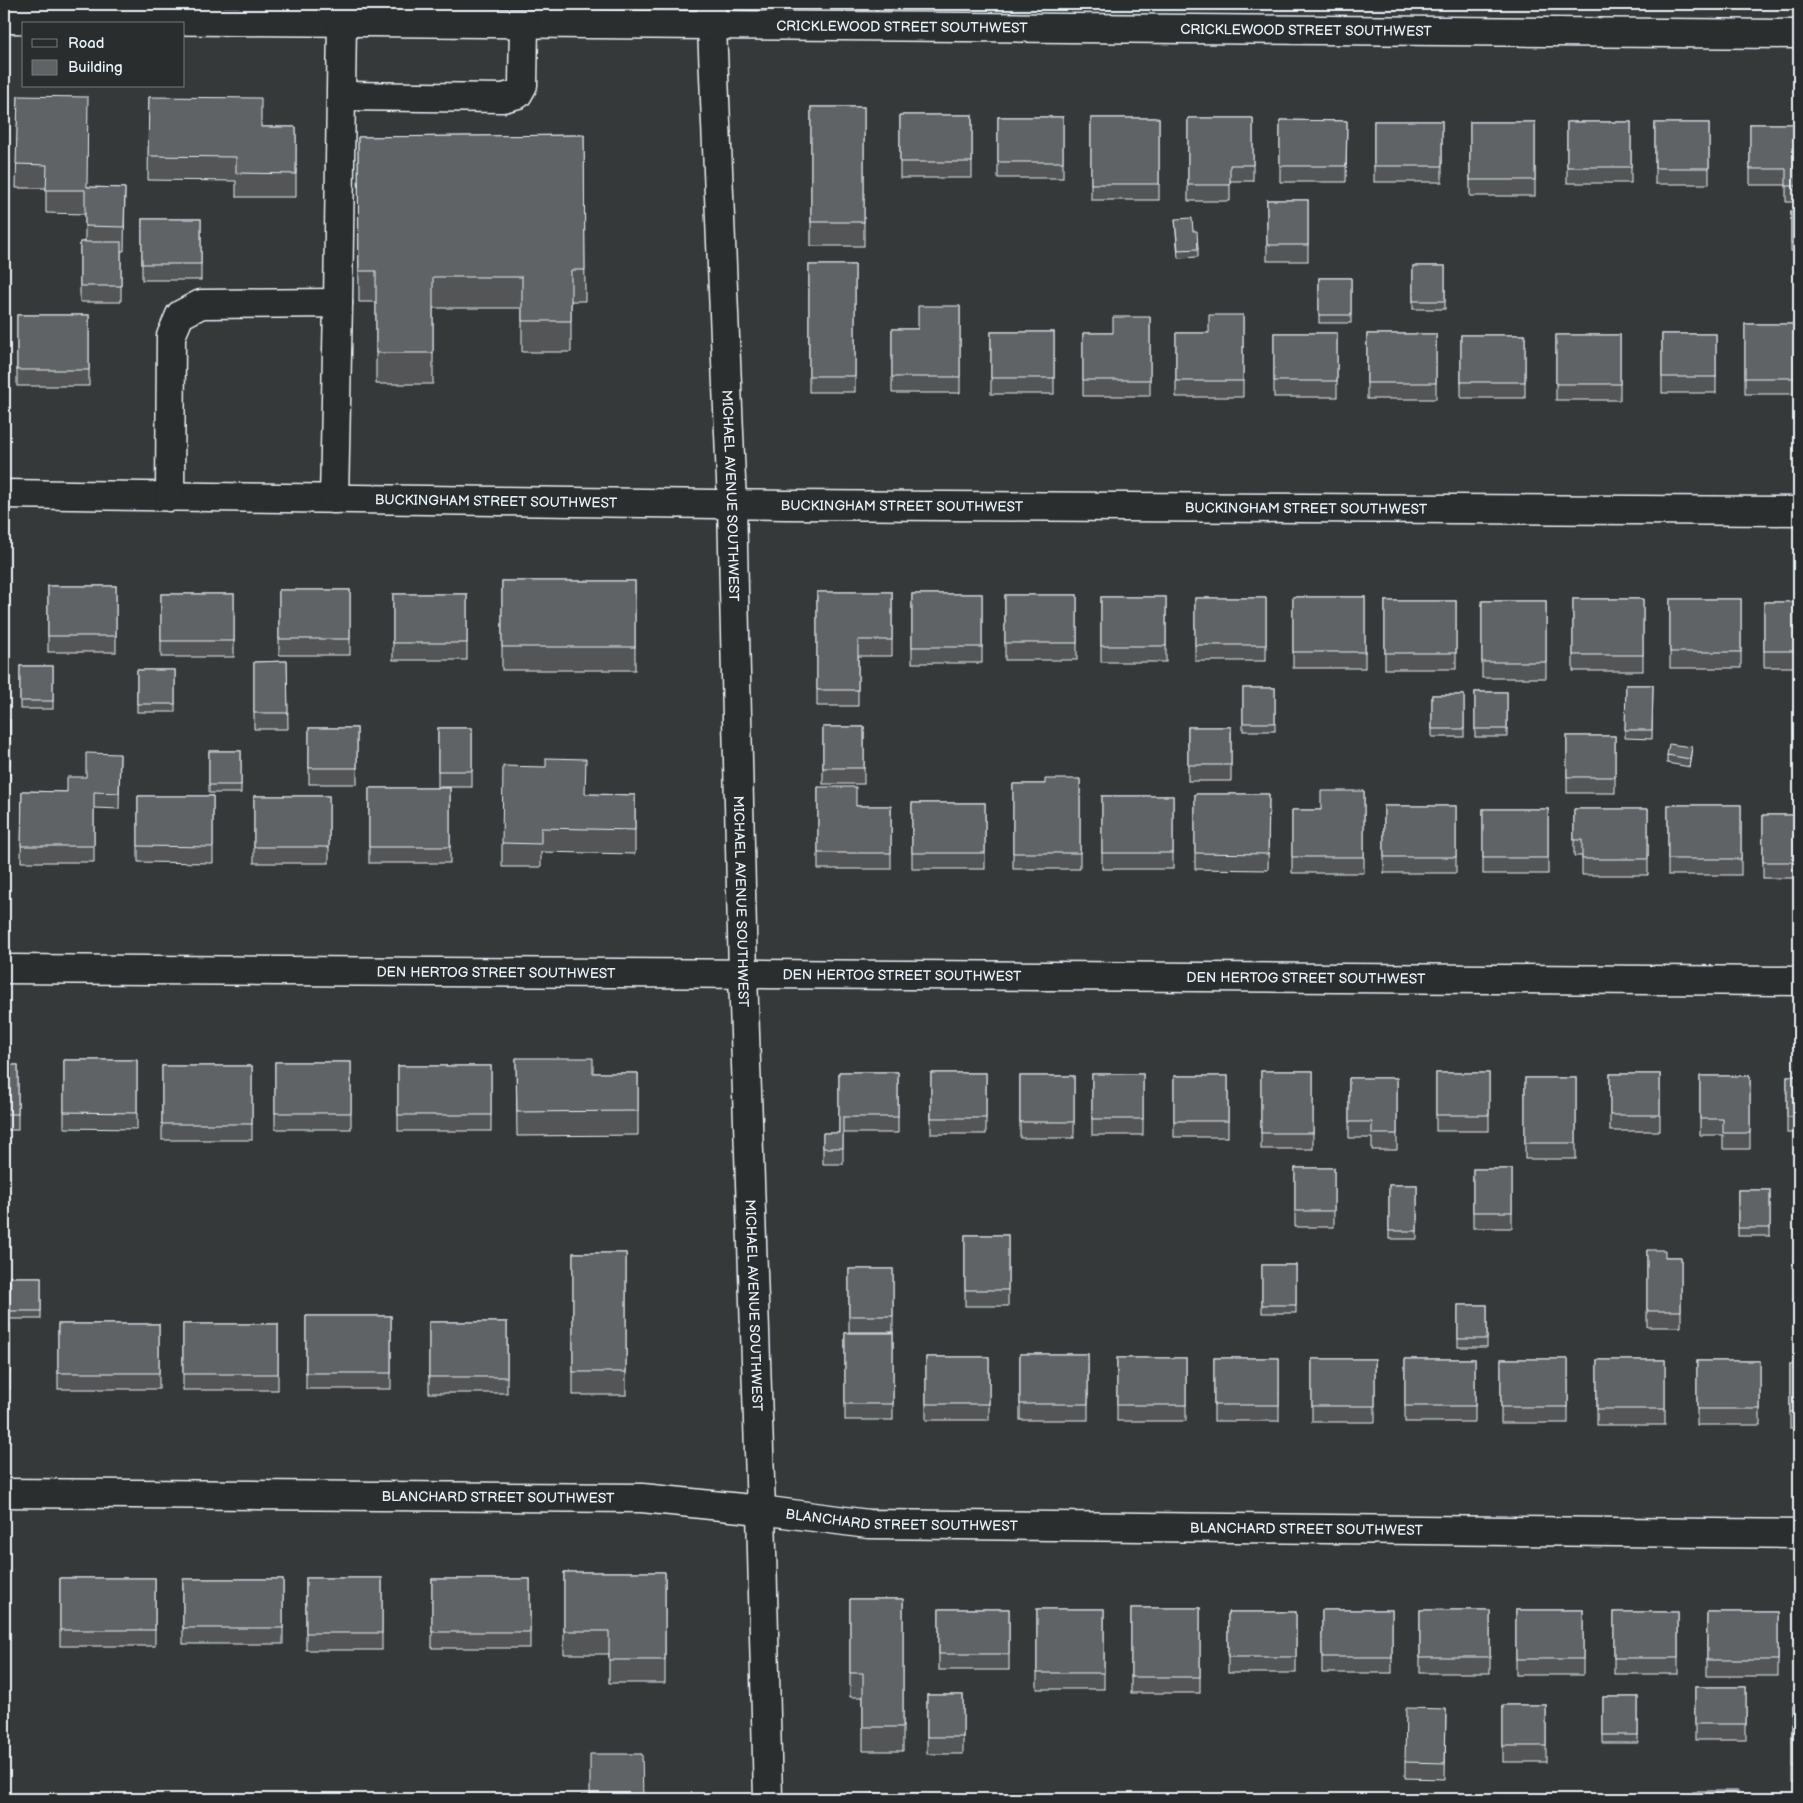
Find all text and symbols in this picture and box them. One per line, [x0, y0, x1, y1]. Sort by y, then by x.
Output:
street label: CRICKLEWOOD STREET SOUTHWEST [776, 17, 1028, 37]
street label: CRICKLEWOOD STREET SOUTHWEST [1180, 21, 1432, 40]
legend [22, 22, 185, 88]
text: Road [68, 34, 104, 53]
text: Building [68, 58, 123, 77]
street label: MICHAEL AVENUE SOUTHWEST [718, 389, 742, 602]
street label: BUCKINGHAM STREET SOUTHWEST [375, 491, 618, 512]
street label: BUCKINGHAM STREET SOUTHWEST [781, 497, 1024, 515]
street label: BUCKINGHAM STREET SOUTHWEST [1185, 499, 1428, 518]
street label: MICHAEL AVENUE SOUTHWEST [730, 795, 752, 1008]
street label: DEN HERTOG STREET SOUTHWEST [376, 963, 616, 982]
street label: DEN HERTOG STREET SOUTHWEST [782, 966, 1022, 985]
street label: DEN HERTOG STREET SOUTHWEST [1186, 969, 1426, 988]
street label: MICHAEL AVENUE SOUTHWEST [742, 1199, 766, 1412]
street label: BLANCHARD STREET SOUTHWEST [381, 1488, 615, 1507]
street label: BLANCHARD STREET SOUTHWEST [784, 1505, 1019, 1535]
street label: BLANCHARD STREET SOUTHWEST [1190, 1519, 1424, 1539]

